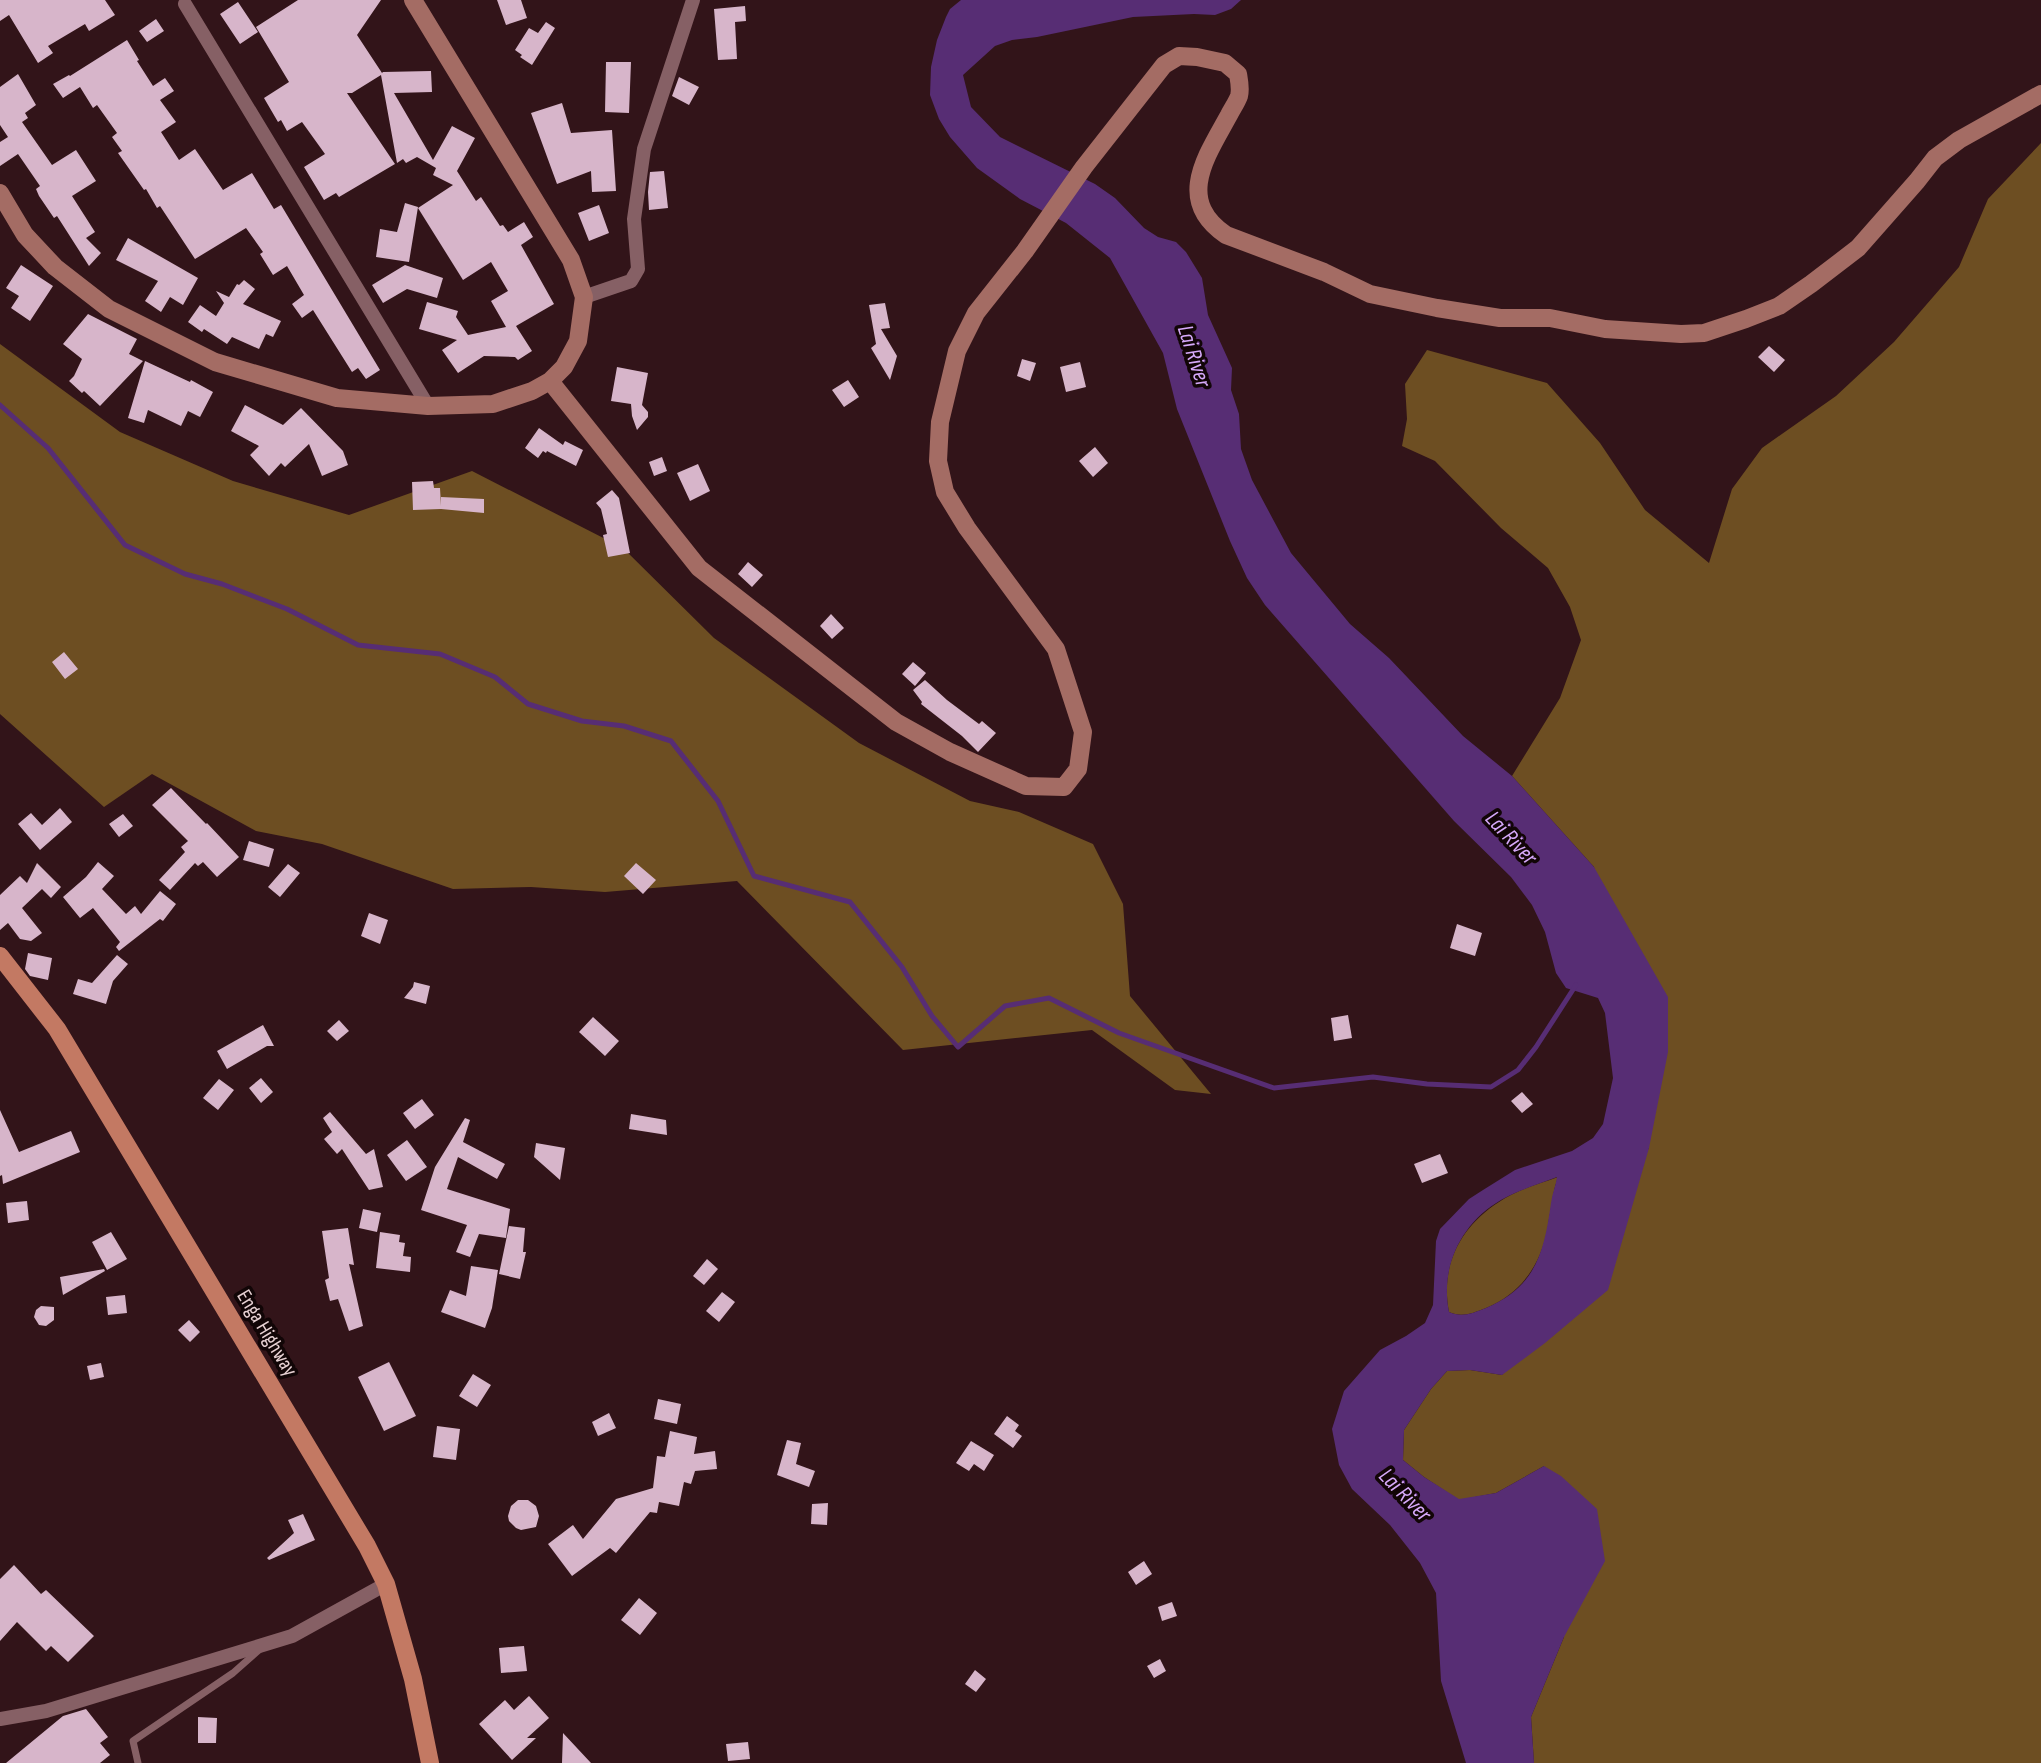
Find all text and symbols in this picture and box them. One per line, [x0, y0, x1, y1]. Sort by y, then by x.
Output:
water label: Lai River [1171, 321, 1218, 392]
water label: Lai River [1479, 805, 1544, 872]
street label: Enga Highway [231, 1285, 303, 1381]
water label: Lai River [1373, 1462, 1438, 1529]

